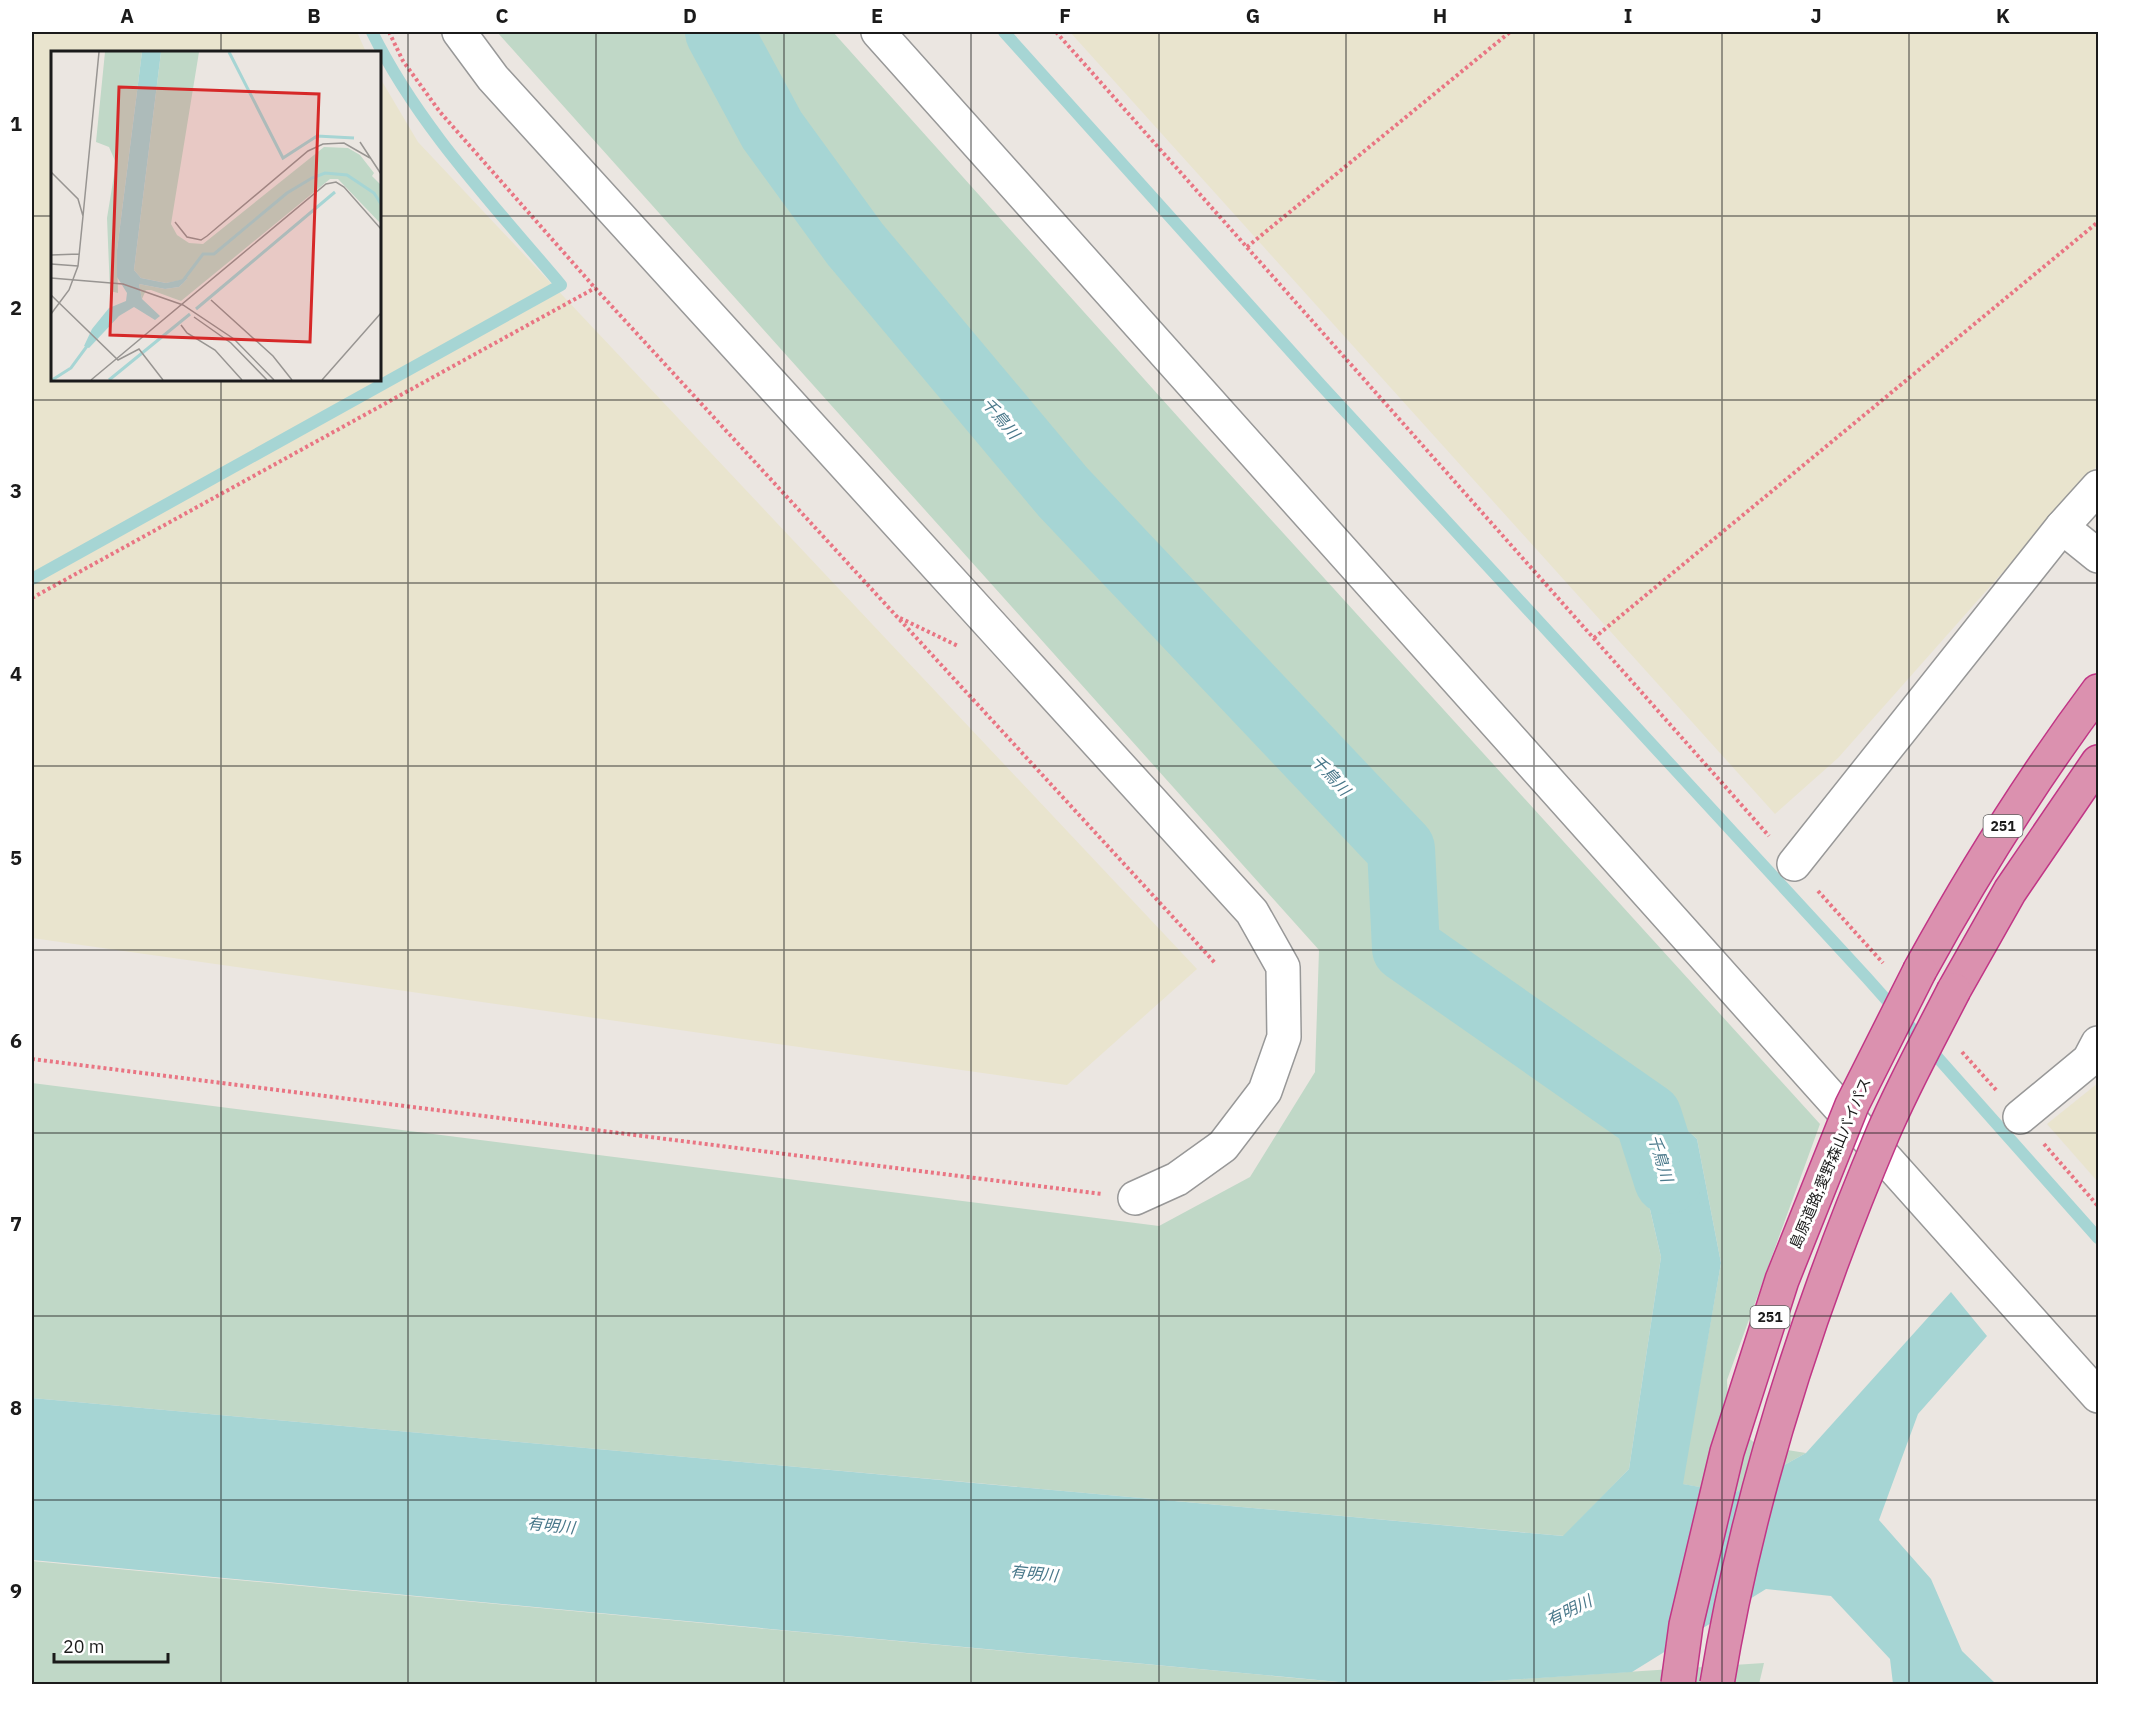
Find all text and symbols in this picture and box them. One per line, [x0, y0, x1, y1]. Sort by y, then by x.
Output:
text: A [120, 2, 134, 29]
text: B [307, 2, 321, 29]
text: C [495, 2, 509, 29]
text: D [683, 2, 697, 29]
text: E [871, 2, 883, 29]
text: F [1059, 2, 1071, 29]
text: G [1246, 2, 1260, 29]
text: H [1433, 2, 1447, 29]
text: I [1624, 2, 1632, 29]
text: J [1810, 2, 1822, 29]
text: K [1996, 2, 2010, 29]
inset map [51, 51, 381, 381]
text: 1 [10, 110, 22, 137]
text: 2 [10, 294, 22, 321]
water label: 千鳥川 [978, 393, 1025, 444]
text: 3 [10, 477, 22, 504]
text: 4 [10, 660, 22, 687]
water label: 千鳥川 [1307, 751, 1356, 801]
road number: 251 [1984, 815, 2022, 837]
text: 5 [10, 844, 22, 871]
text: 6 [10, 1027, 22, 1054]
street label: 島原道路;愛野森山バイパス [1785, 1075, 1875, 1251]
water label: 千鳥川 [1644, 1132, 1678, 1186]
text: 7 [10, 1210, 22, 1237]
road number: 251 [1750, 1306, 1790, 1328]
text: 8 [10, 1394, 22, 1421]
water label: 有明川 [526, 1513, 578, 1538]
water label: 有明川 [1009, 1561, 1061, 1586]
text: 9 [10, 1577, 22, 1604]
water label: 有明川 [1543, 1590, 1597, 1630]
scale bar [54, 1626, 168, 1664]
text: 20 m [63, 1635, 105, 1658]

